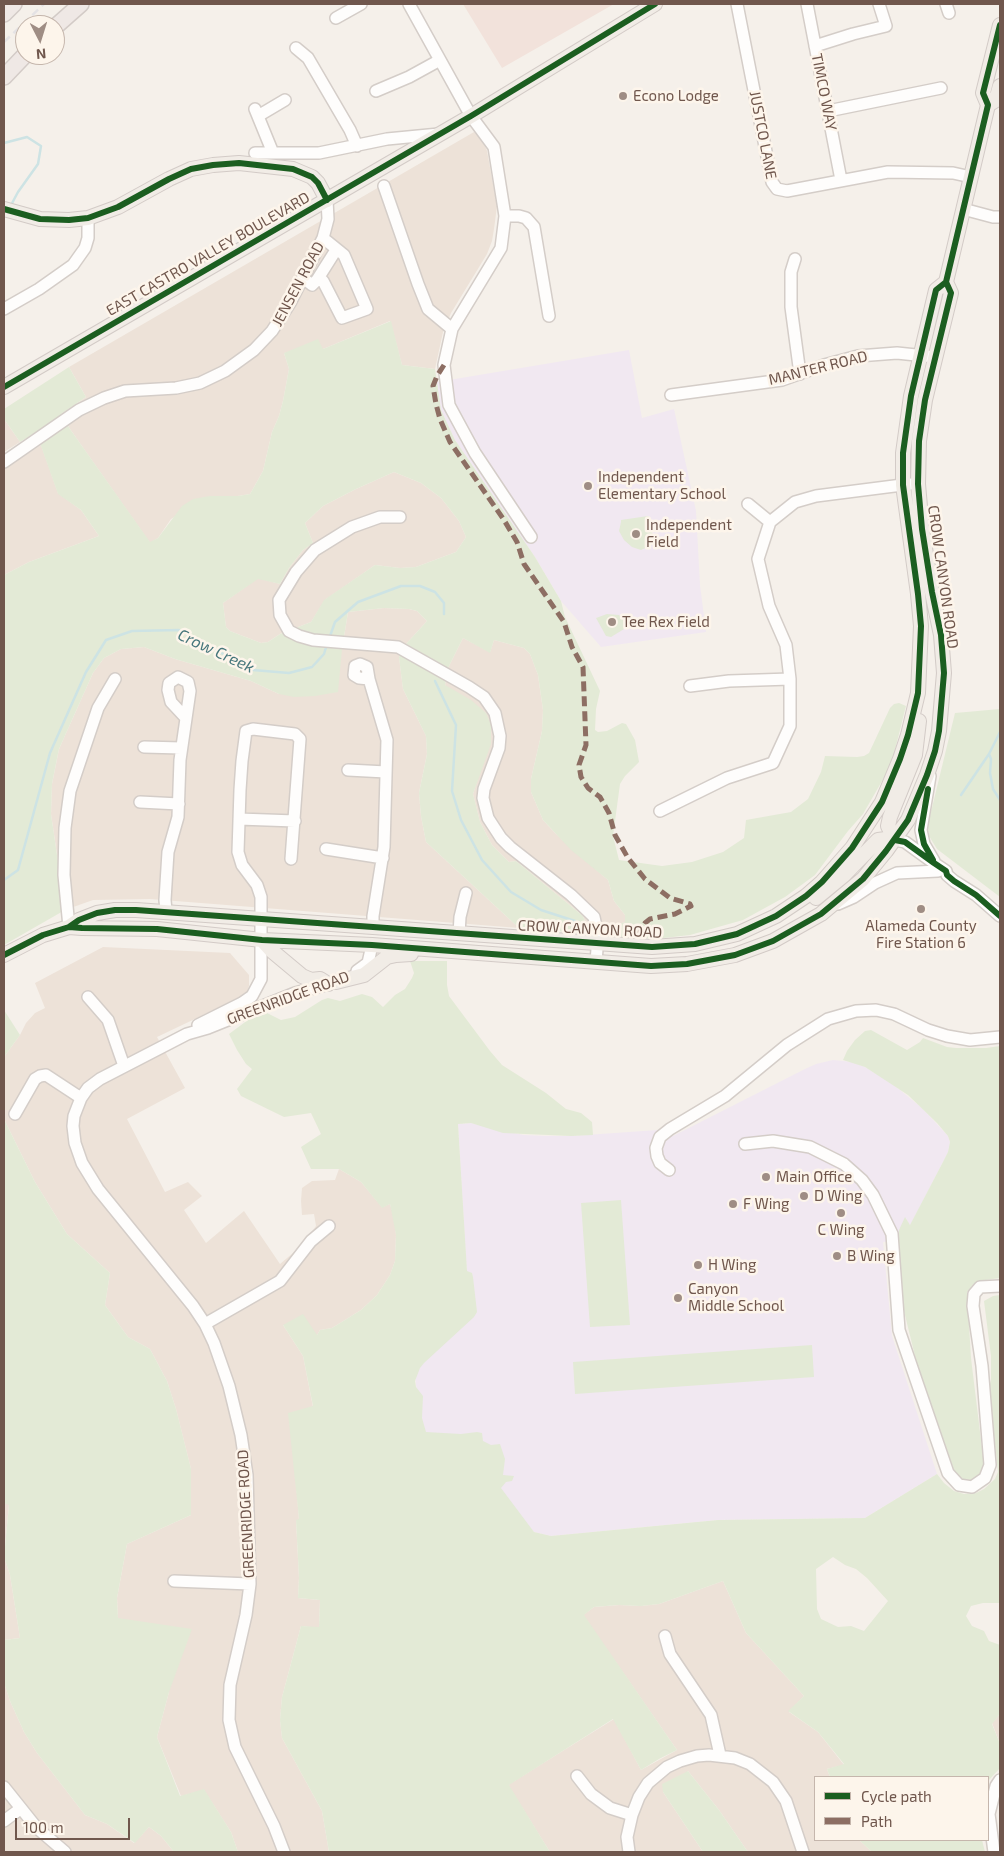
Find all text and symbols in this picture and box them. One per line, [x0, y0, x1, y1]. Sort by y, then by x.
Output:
north arrow [15, 15, 65, 65]
text: N [35, 46, 47, 63]
street label: TIMCO WAY [808, 52, 840, 132]
place label: Econo Lodge [633, 87, 719, 105]
street label: JUSTCO LANE [746, 89, 780, 181]
marker: Econo Lodge [617, 90, 629, 102]
street label: EAST CASTRO VALLEY BOULEVARD [103, 188, 313, 320]
street label: JENSEN ROAD [268, 239, 328, 329]
street label: MANTER ROAD [767, 347, 869, 389]
place label: Independent Elementary School [598, 468, 726, 503]
marker: Independent Elementary School [582, 480, 594, 492]
street label: CROW CANYON ROAD [924, 504, 962, 650]
place label: Independent Field [646, 516, 732, 551]
marker: Independent Field [630, 528, 642, 540]
place label: Tee Rex Field [622, 613, 710, 631]
marker: Tee Rex Field [606, 616, 618, 628]
water label: Crow Creek [175, 625, 257, 677]
marker: Alameda County Fire Station 6 [915, 903, 927, 915]
street label: CROW CANYON ROAD [517, 916, 663, 942]
place label: Alameda County Fire Station 6 [865, 917, 977, 952]
street label: GREENRIDGE ROAD [224, 967, 352, 1029]
place label: Main Office [776, 1168, 852, 1186]
marker: Main Office [760, 1171, 772, 1183]
place label: D Wing [814, 1187, 862, 1205]
marker: D Wing [798, 1190, 810, 1202]
place label: F Wing [743, 1195, 789, 1213]
marker: F Wing [727, 1198, 739, 1210]
marker: C Wing [835, 1207, 847, 1219]
place label: C Wing [818, 1221, 864, 1239]
place label: B Wing [847, 1247, 895, 1265]
marker: B Wing [831, 1250, 843, 1262]
place label: H Wing [708, 1256, 756, 1274]
marker: H Wing [692, 1259, 704, 1271]
place label: Canyon Middle School [688, 1280, 784, 1315]
marker: Canyon Middle School [672, 1292, 684, 1304]
street label: GREENRIDGE ROAD [234, 1449, 258, 1579]
legend [814, 1776, 989, 1841]
text: Cycle path [861, 1787, 932, 1805]
scale bar [18, 1808, 132, 1840]
text: Path [861, 1812, 892, 1830]
text: 100 m [23, 1818, 64, 1836]

